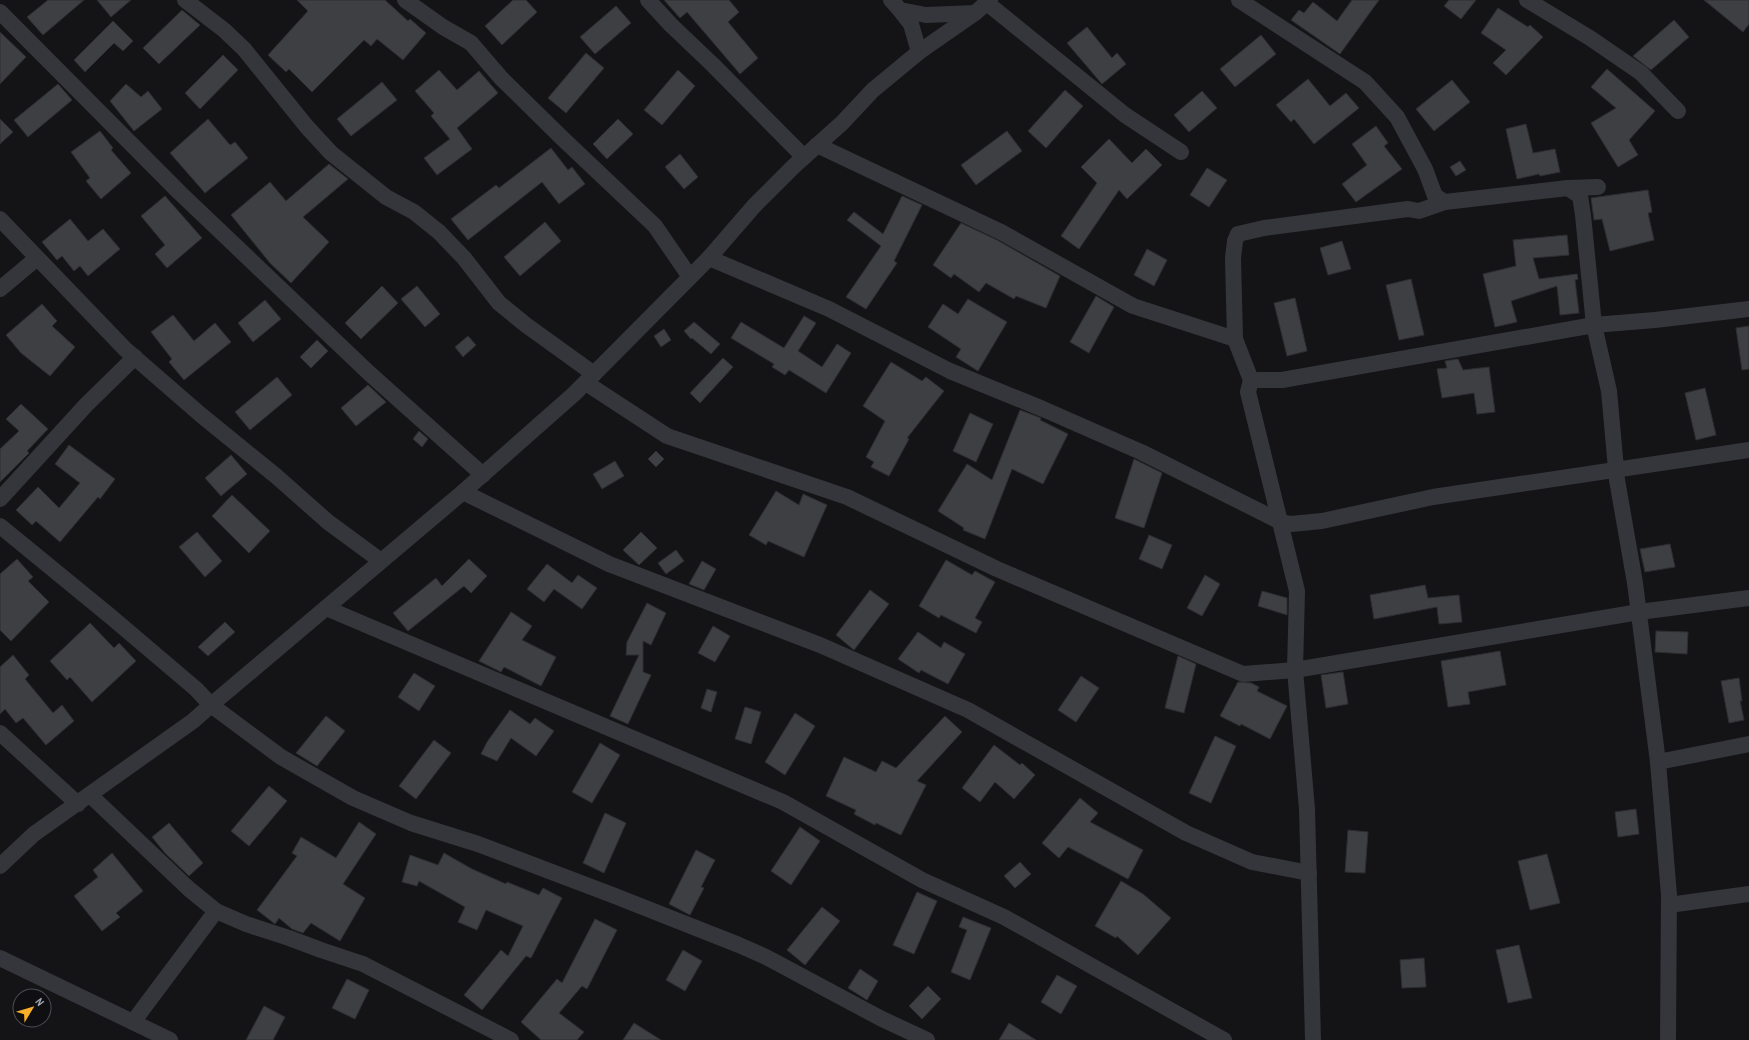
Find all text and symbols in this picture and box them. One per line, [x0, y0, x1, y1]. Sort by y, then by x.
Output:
north arrow [12, 988, 52, 1028]
text: N [32, 995, 47, 1009]

